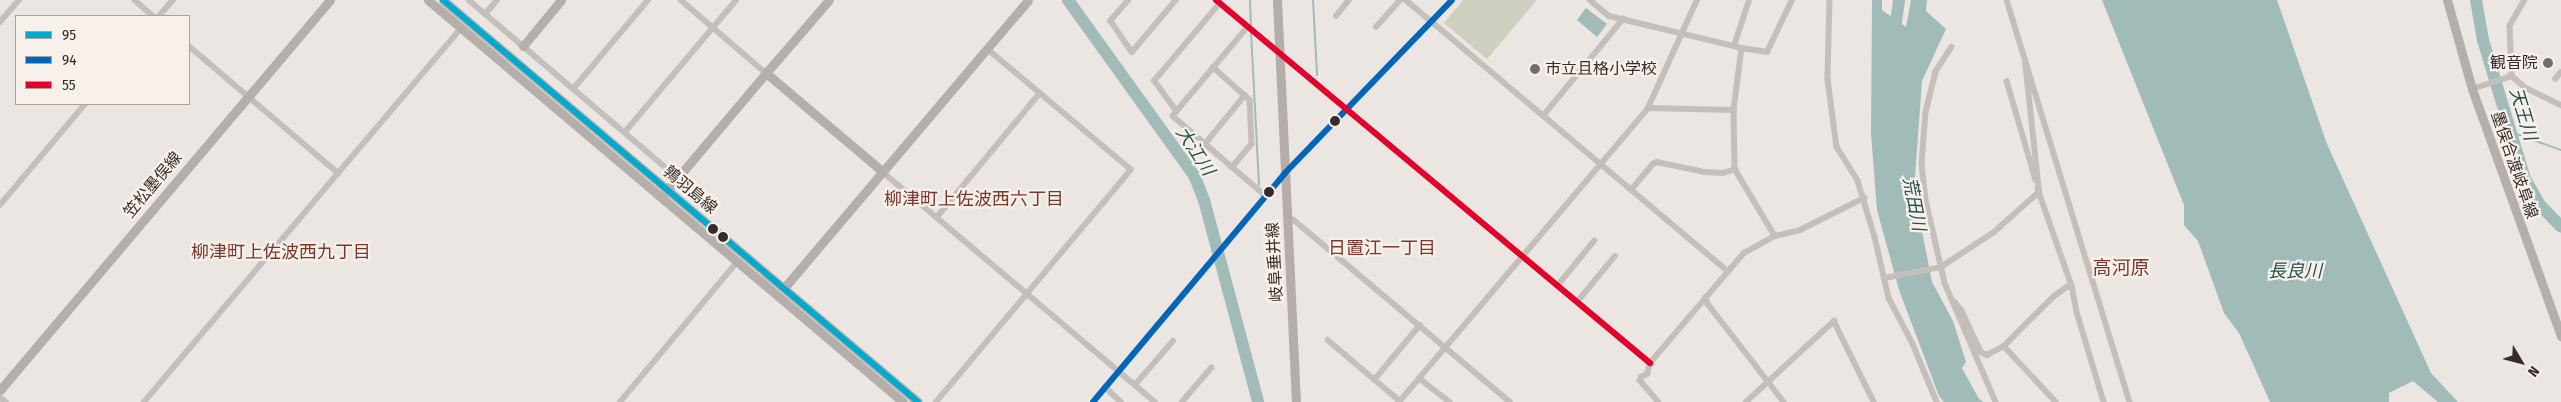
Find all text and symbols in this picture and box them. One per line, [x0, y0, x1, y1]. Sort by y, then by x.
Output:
legend [15, 15, 190, 105]
text: 95 [62, 26, 76, 44]
text: 94 [62, 51, 76, 69]
place label: 観音院 [2490, 53, 2538, 73]
marker: 観音院 [2542, 57, 2554, 69]
place label: 市立且格小学校 [1545, 59, 1657, 79]
marker: 市立且格小学校 [1529, 63, 1541, 75]
text: 55 [62, 76, 76, 94]
water label: 天王川 [2505, 85, 2541, 143]
street label: 墨俣合渡岐阜線 [2487, 109, 2541, 221]
unlabelled marker [1330, 116, 1340, 126]
water label: 大江川 [1171, 122, 1219, 180]
street label: 笠松墨俣線 [120, 148, 186, 222]
street label: 鶉羽島線 [659, 162, 721, 218]
water label: 荒田川 [1898, 175, 1930, 233]
unlabelled marker [1264, 187, 1274, 197]
district label: 柳津町上佐波西六丁目 [884, 188, 1064, 210]
street label: 岐阜垂井線 [1263, 222, 1287, 302]
unlabelled marker [708, 224, 718, 234]
unlabelled marker [718, 232, 728, 242]
district label: 日置江一丁目 [1328, 237, 1436, 259]
district label: 柳津町上佐波西九丁目 [191, 241, 371, 263]
district label: 高河原 [2093, 257, 2149, 279]
water label: 長良川 [2268, 260, 2322, 282]
north arrow [2496, 337, 2546, 387]
text: N [2524, 363, 2543, 380]

